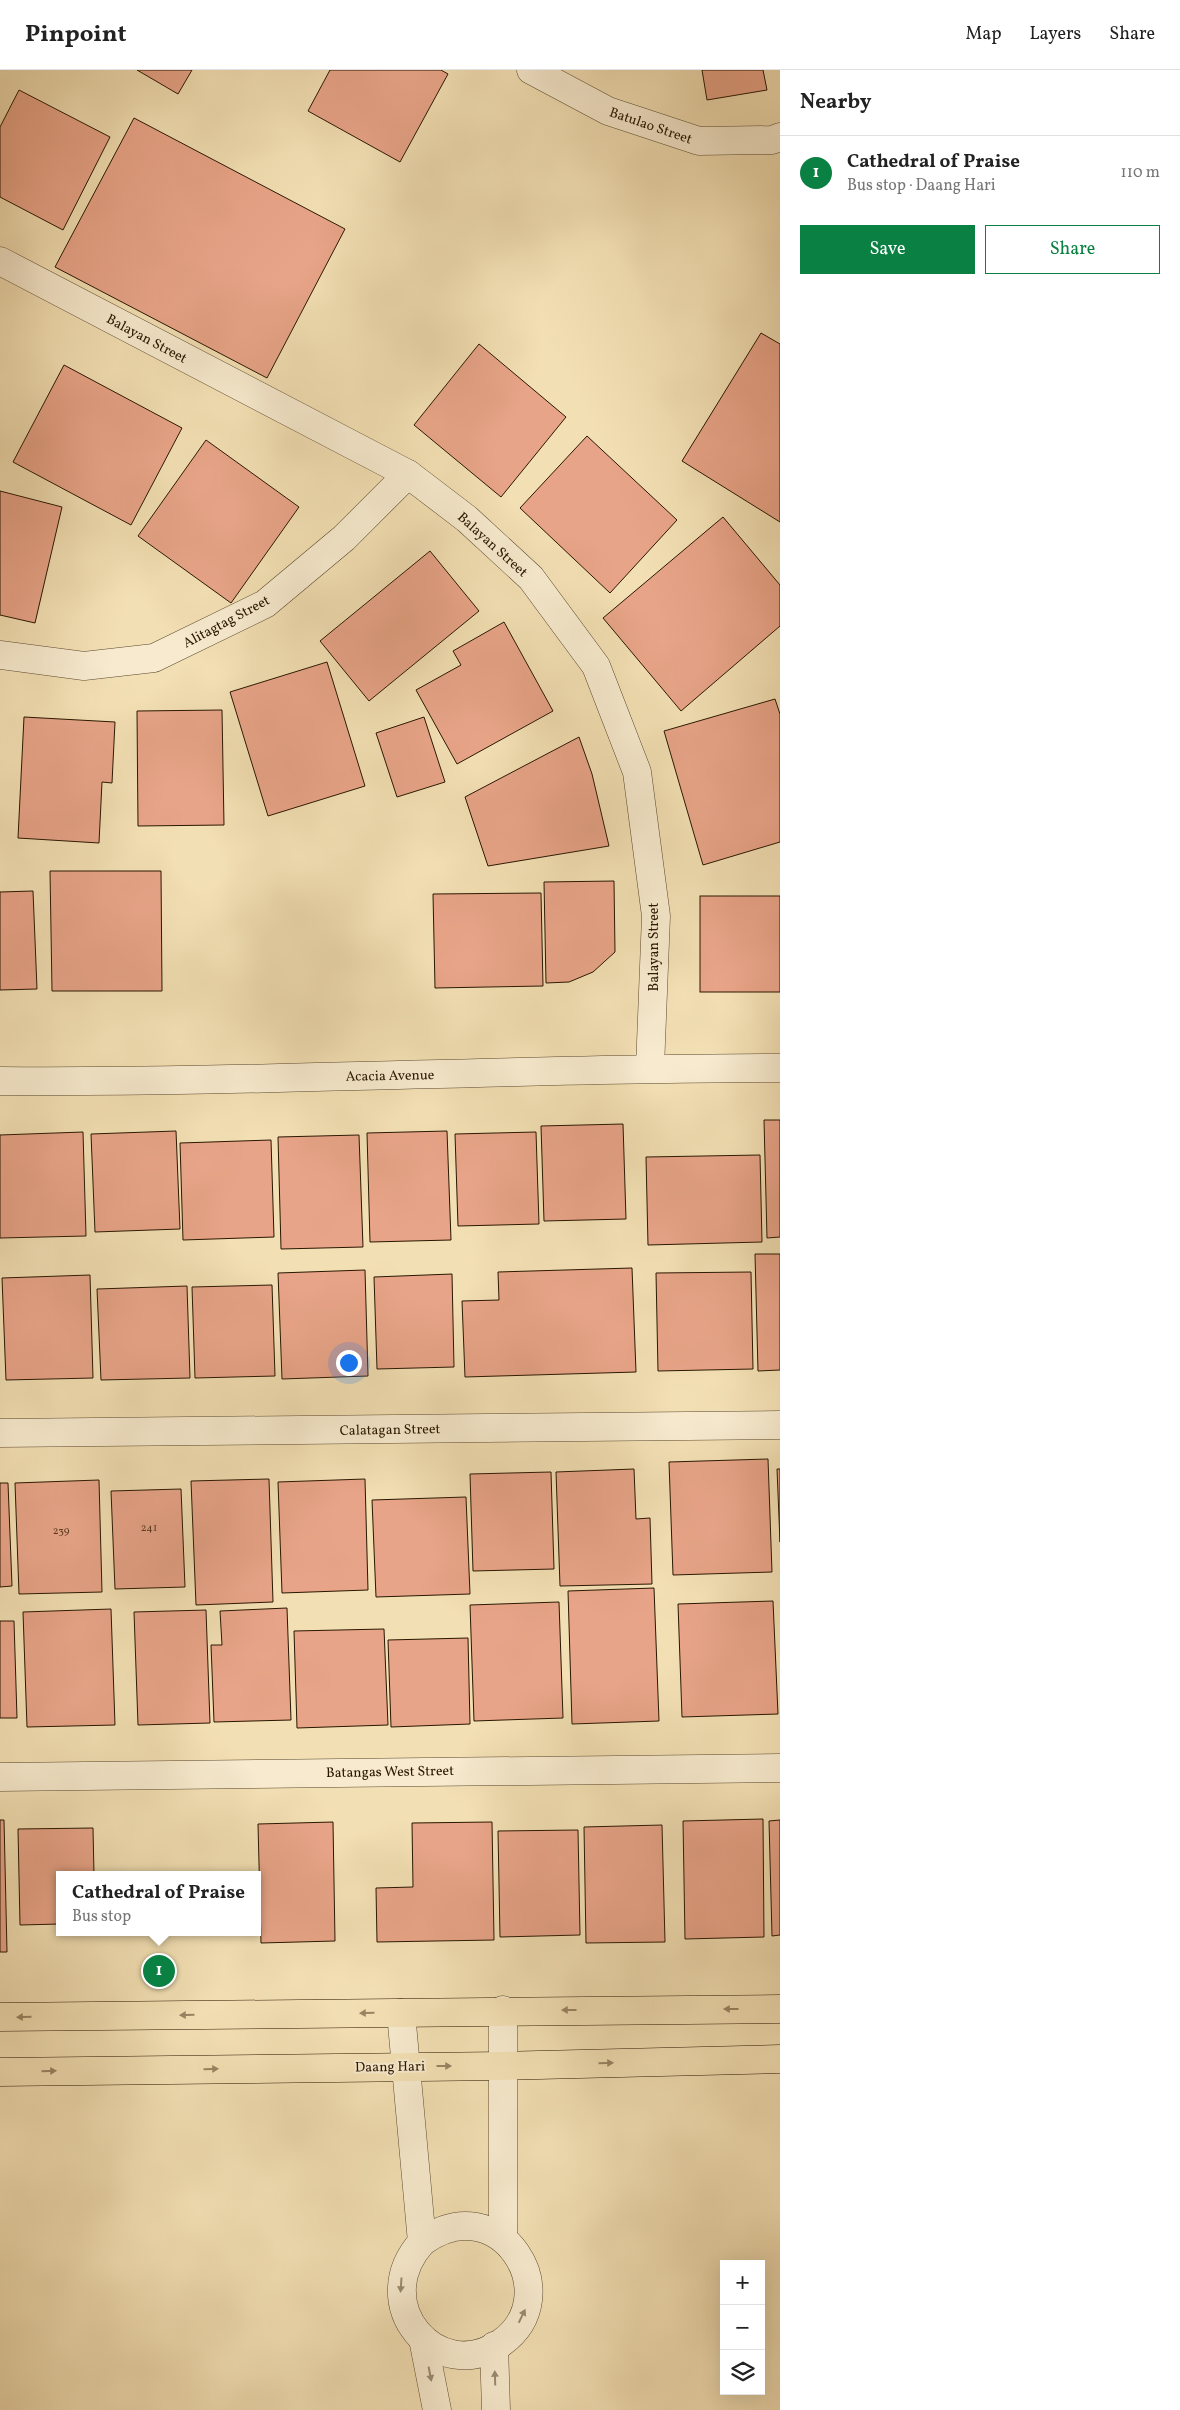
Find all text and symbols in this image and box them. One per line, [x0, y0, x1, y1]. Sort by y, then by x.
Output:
text: Pinpoint [25, 18, 127, 52]
text: Map [965, 22, 1001, 47]
text: Layers [1029, 22, 1081, 47]
text: Share [1109, 22, 1155, 47]
text: Nearby [800, 88, 871, 117]
street label: Batulao Street [607, 103, 695, 149]
text: Cathedral of Praise [847, 149, 1020, 175]
text: 1 [813, 162, 819, 184]
text: 110 m [1121, 162, 1160, 184]
text: Bus stop · Daang Hari [847, 175, 996, 197]
button: Save [800, 225, 975, 274]
button: Share [985, 225, 1160, 274]
street label: Balayan Street [103, 310, 190, 369]
street label: Balayan Street [453, 508, 531, 582]
street label: Alitagtag Street [180, 591, 274, 653]
street label: Balayan Street [645, 903, 664, 991]
street label: Acacia Avenue [345, 1066, 435, 1087]
your location [336, 1350, 362, 1376]
street label: Calatagan Street [339, 1420, 441, 1441]
house number: 241 [141, 1521, 157, 1536]
house number: 239 [53, 1524, 70, 1539]
street label: Batangas West Street [326, 1762, 454, 1783]
popup [56, 1871, 261, 1936]
text: Cathedral of Praise [72, 1880, 245, 1906]
text: Bus stop [72, 1906, 131, 1928]
pin: 1 [143, 1952, 175, 1990]
one-way arrow [723, 2005, 739, 2013]
one-way arrow [561, 2006, 577, 2014]
one-way arrow [358, 2009, 374, 2017]
one-way arrow [178, 2011, 194, 2019]
one-way arrow [16, 2013, 32, 2021]
street label: Daang Hari [355, 2057, 425, 2078]
one-way arrow [598, 2059, 614, 2067]
one-way arrow [436, 2062, 452, 2070]
one-way arrow [203, 2065, 219, 2073]
one-way arrow [41, 2067, 57, 2075]
map controls [720, 2260, 765, 2395]
button: + [720, 2260, 765, 2305]
one-way arrow [397, 2277, 405, 2293]
button: − [720, 2305, 765, 2350]
one-way arrow [519, 2309, 527, 2323]
button: layers [720, 2350, 765, 2395]
one-way arrow [427, 2367, 435, 2383]
one-way arrow [490, 2370, 498, 2386]

